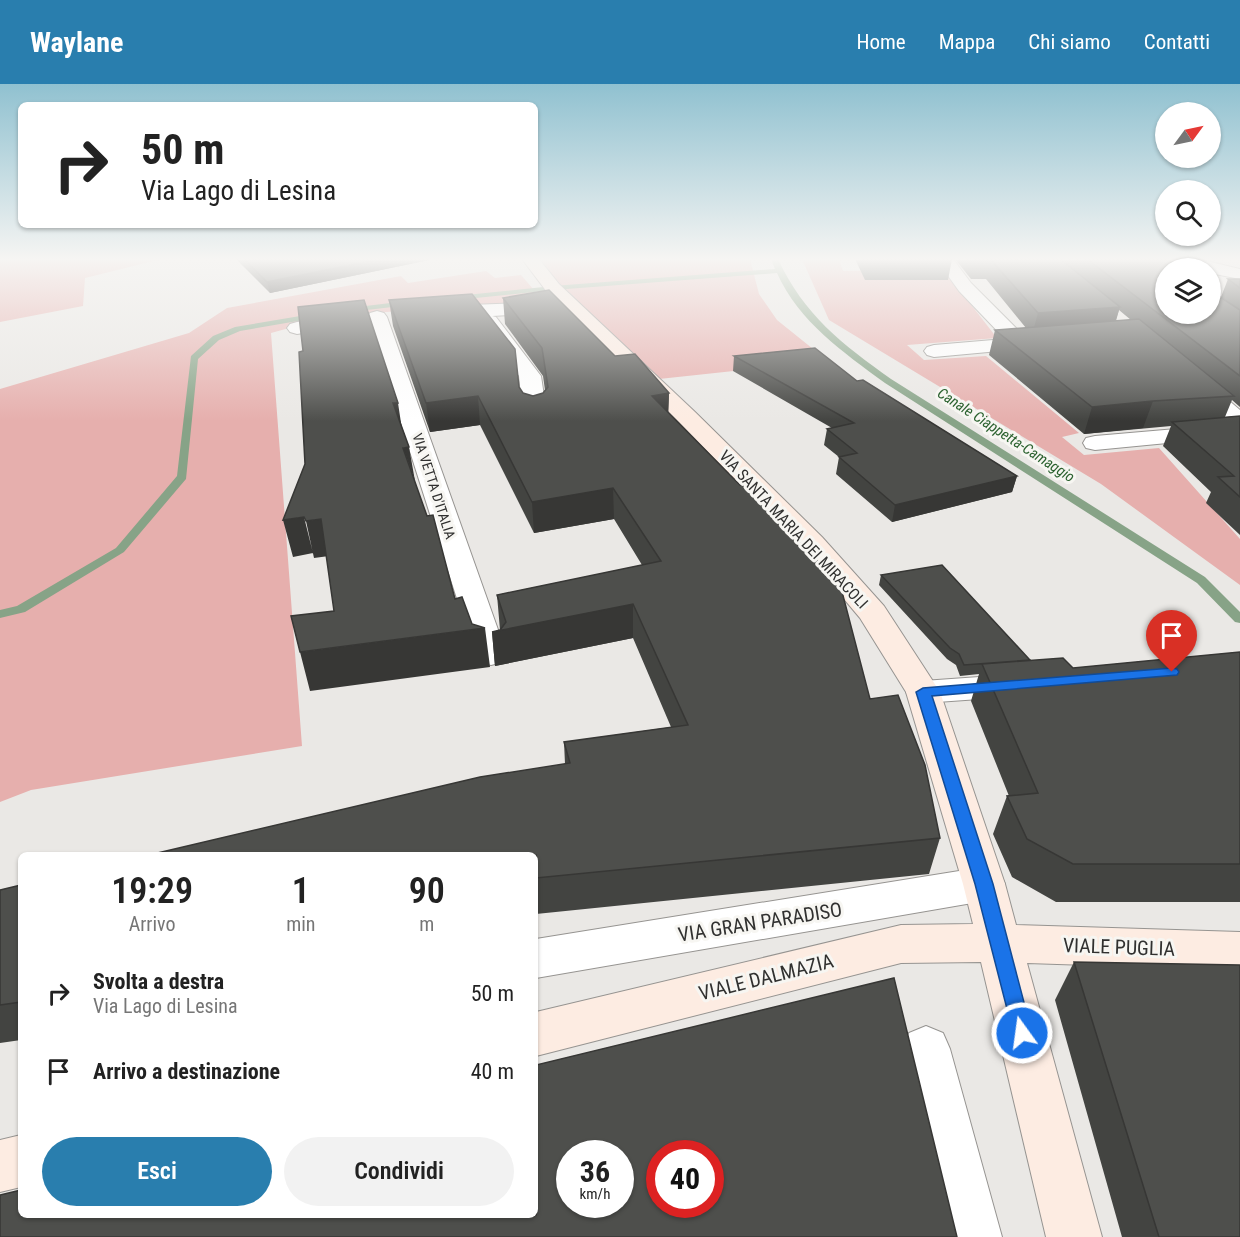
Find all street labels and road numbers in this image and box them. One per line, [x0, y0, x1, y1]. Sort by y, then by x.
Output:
street label: VIA VETTA D'ITALIA [409, 431, 459, 541]
street label: VIA SANTA MARIA DEI MIRACOLI [715, 446, 872, 612]
street label: VIA GRAN PARADISO [676, 897, 844, 947]
street label: VIALE PUGLIA [1062, 933, 1176, 961]
street label: VIALE DALMAZIA [696, 949, 836, 1005]

